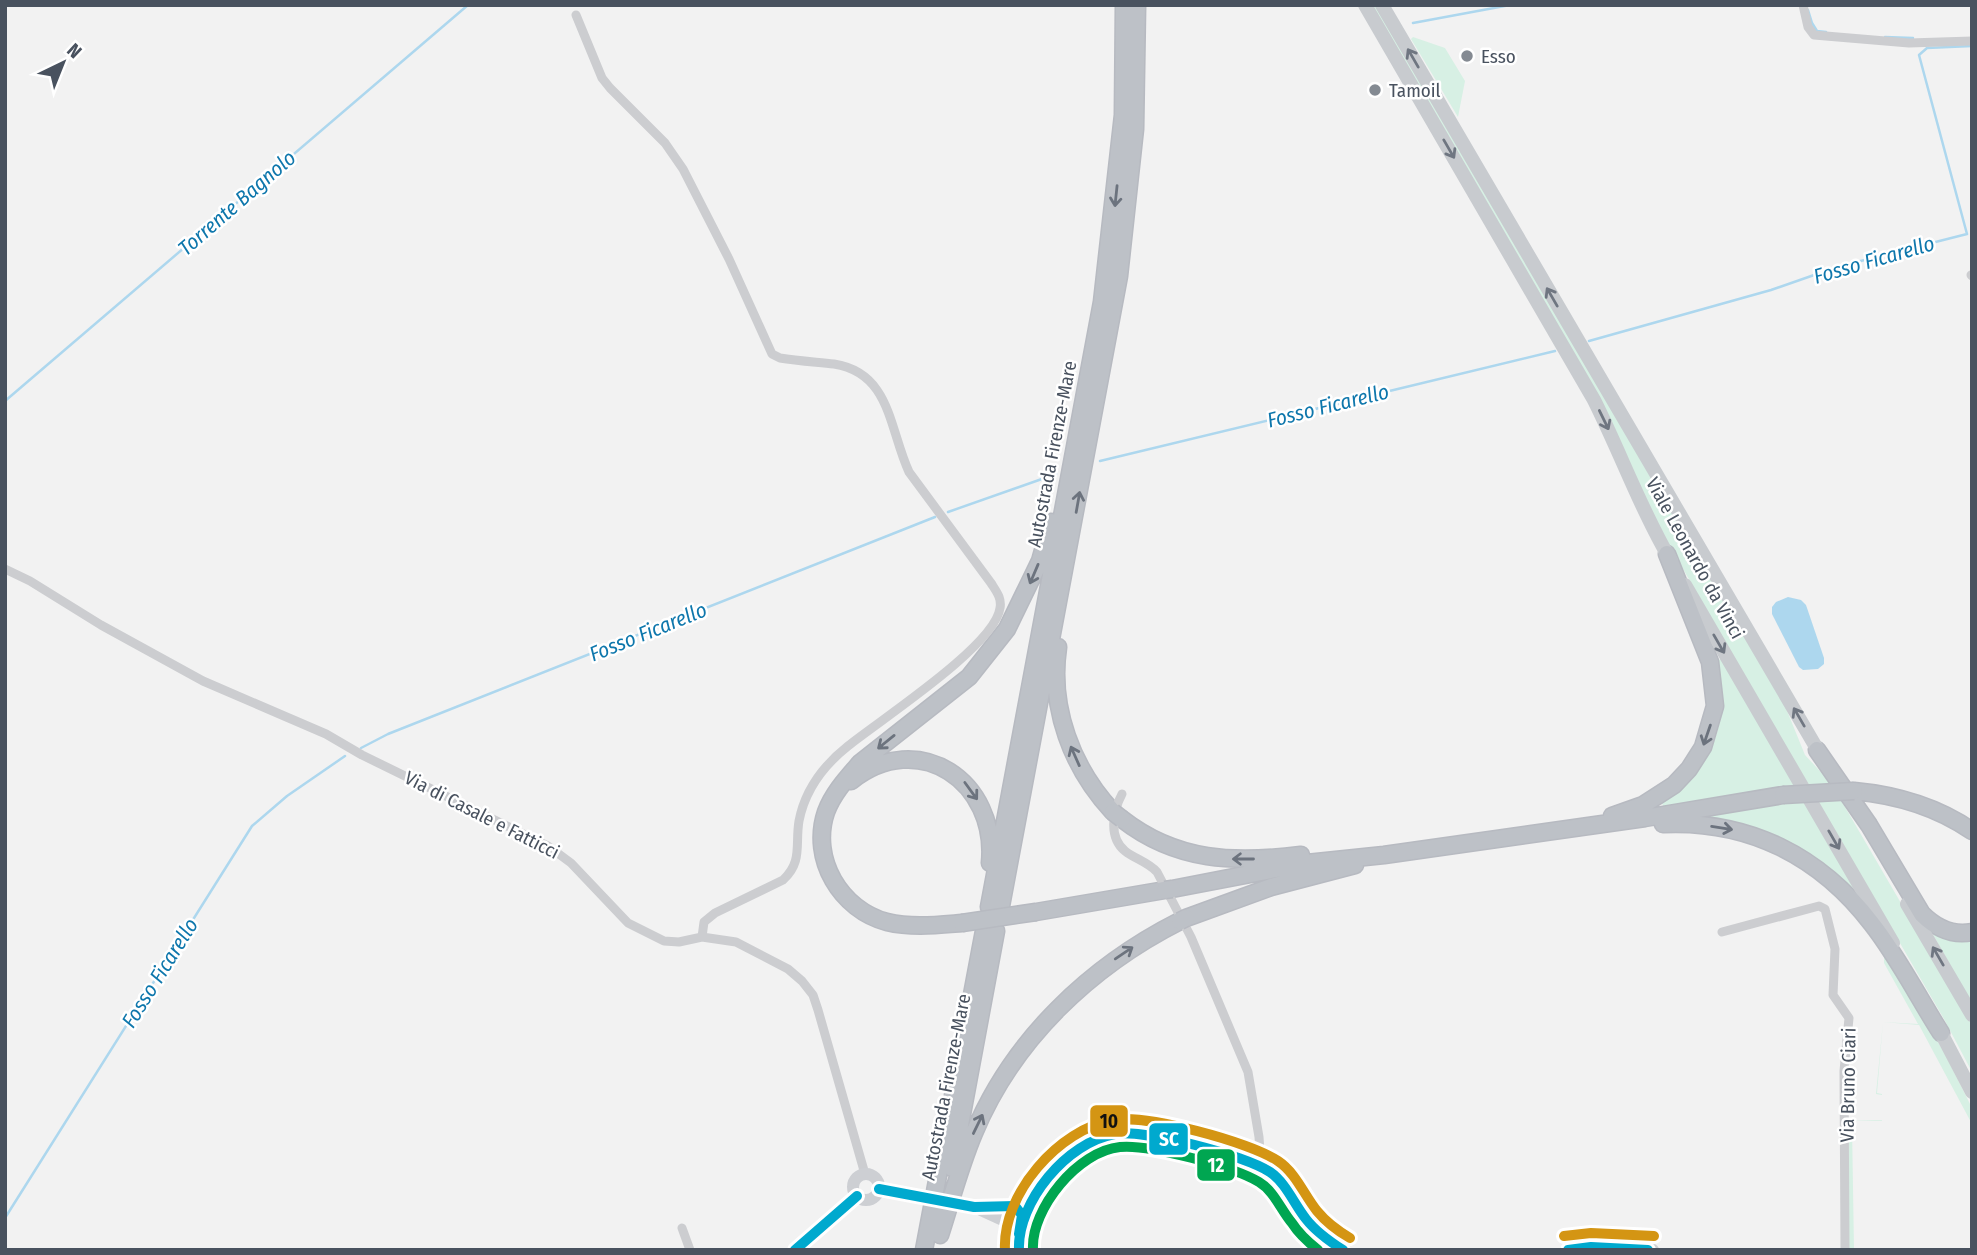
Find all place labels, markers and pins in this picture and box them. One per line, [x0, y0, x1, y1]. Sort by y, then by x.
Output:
place label: Esso [1481, 45, 1516, 68]
marker: Esso [1459, 48, 1475, 64]
place label: Tamoil [1389, 79, 1441, 102]
marker: Tamoil [1367, 82, 1383, 98]

